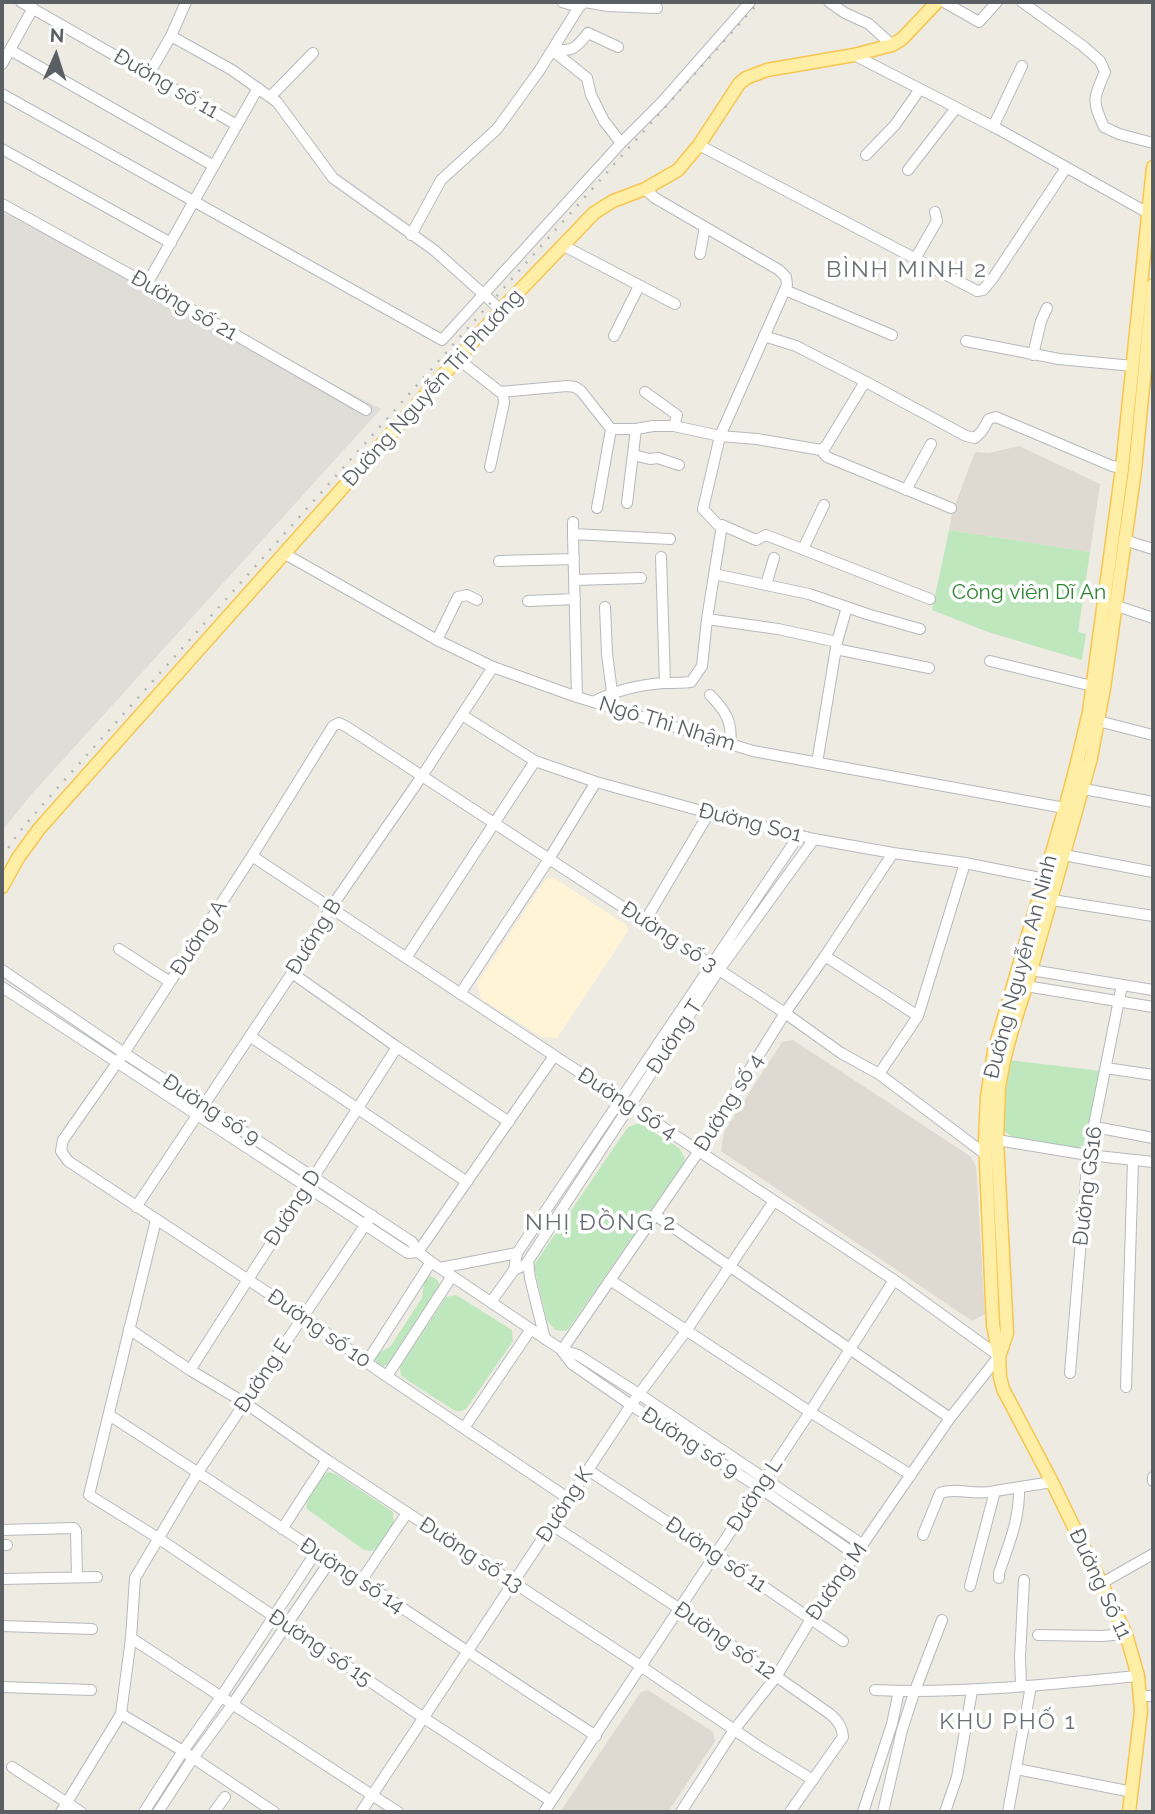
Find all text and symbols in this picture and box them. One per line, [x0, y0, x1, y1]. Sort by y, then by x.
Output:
north arrow [21, 21, 91, 91]
text: N [49, 24, 65, 46]
street label: Đường số 11 [109, 44, 223, 124]
district label: BÌNH MINH 2 [827, 256, 987, 284]
street label: Đường số 21 [126, 265, 242, 347]
street label: Đường Nguyễn Tri Phương [338, 284, 528, 492]
park label: Công viên Dĩ An [952, 580, 1106, 606]
street label: Ngô Thì Nhậm [596, 691, 738, 757]
street label: Đường So1 [696, 798, 804, 848]
street label: Đường Nguyễn An Ninh [979, 852, 1063, 1082]
street label: Đường B [281, 894, 347, 980]
street label: Đường A [165, 896, 233, 980]
street label: Đường số 3 [616, 897, 722, 977]
street label: Đường T [642, 995, 708, 1079]
street label: Đường số 4 [689, 1050, 769, 1156]
street label: Đường Số 4 [573, 1063, 681, 1145]
street label: Đường số 9 [158, 1069, 264, 1151]
street label: Đường GS16 [1068, 1125, 1108, 1247]
street label: Đường D [259, 1165, 327, 1251]
district label: NHỊ ĐỒNG 2 [526, 1209, 676, 1237]
street label: Đường số 10 [262, 1284, 376, 1374]
street label: Đường E [229, 1334, 297, 1418]
street label: Đường số 9 [637, 1402, 743, 1484]
street label: Đường L [722, 1453, 788, 1537]
street label: Đường K [532, 1463, 598, 1547]
street label: Đường số 13 [414, 1512, 528, 1598]
street label: Đường số 11 [661, 1512, 771, 1598]
street label: Đường Số 11 [1063, 1525, 1137, 1643]
street label: Đường số 14 [295, 1533, 409, 1619]
street label: Đường M [801, 1538, 873, 1626]
street label: Đường số 12 [669, 1597, 781, 1685]
street label: Đường số 15 [264, 1604, 376, 1692]
district label: KHU PHỐ 1 [940, 1708, 1076, 1736]

